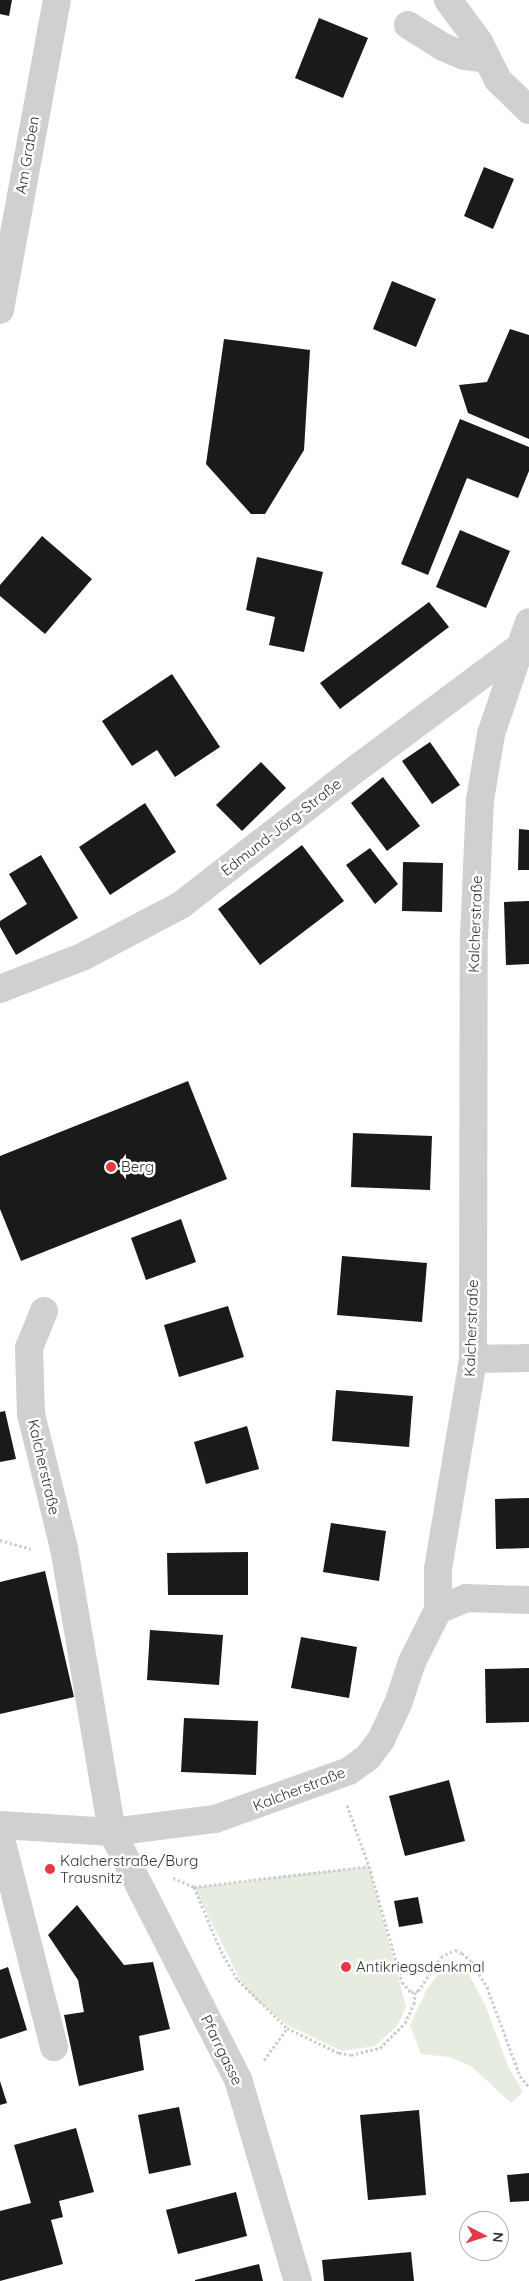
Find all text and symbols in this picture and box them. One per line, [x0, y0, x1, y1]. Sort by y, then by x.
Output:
street label: Am Graben [11, 115, 43, 195]
street label: Edmund-Jörg-Straße [217, 774, 345, 880]
street label: Kalcherstraße [464, 875, 486, 973]
place label: Berg [121, 1158, 154, 1176]
marker: Berg [105, 1161, 117, 1173]
street label: Kalcherstraße [460, 1279, 482, 1377]
street label: Kalcherstraße [24, 1418, 64, 1516]
street label: Kalcherstraße [250, 1763, 348, 1815]
place label: Kalcherstraße/Burg Trausnitz [60, 1851, 198, 1886]
marker: Kalcherstraße/Burg Trausnitz [44, 1863, 56, 1875]
place label: Antikriegsdenkmal [356, 1958, 485, 1976]
marker: Antikriegsdenkmal [340, 1961, 352, 1973]
street label: Pfarrgasse [197, 2012, 247, 2088]
north arrow [459, 2211, 509, 2261]
text: N [489, 2231, 507, 2243]

